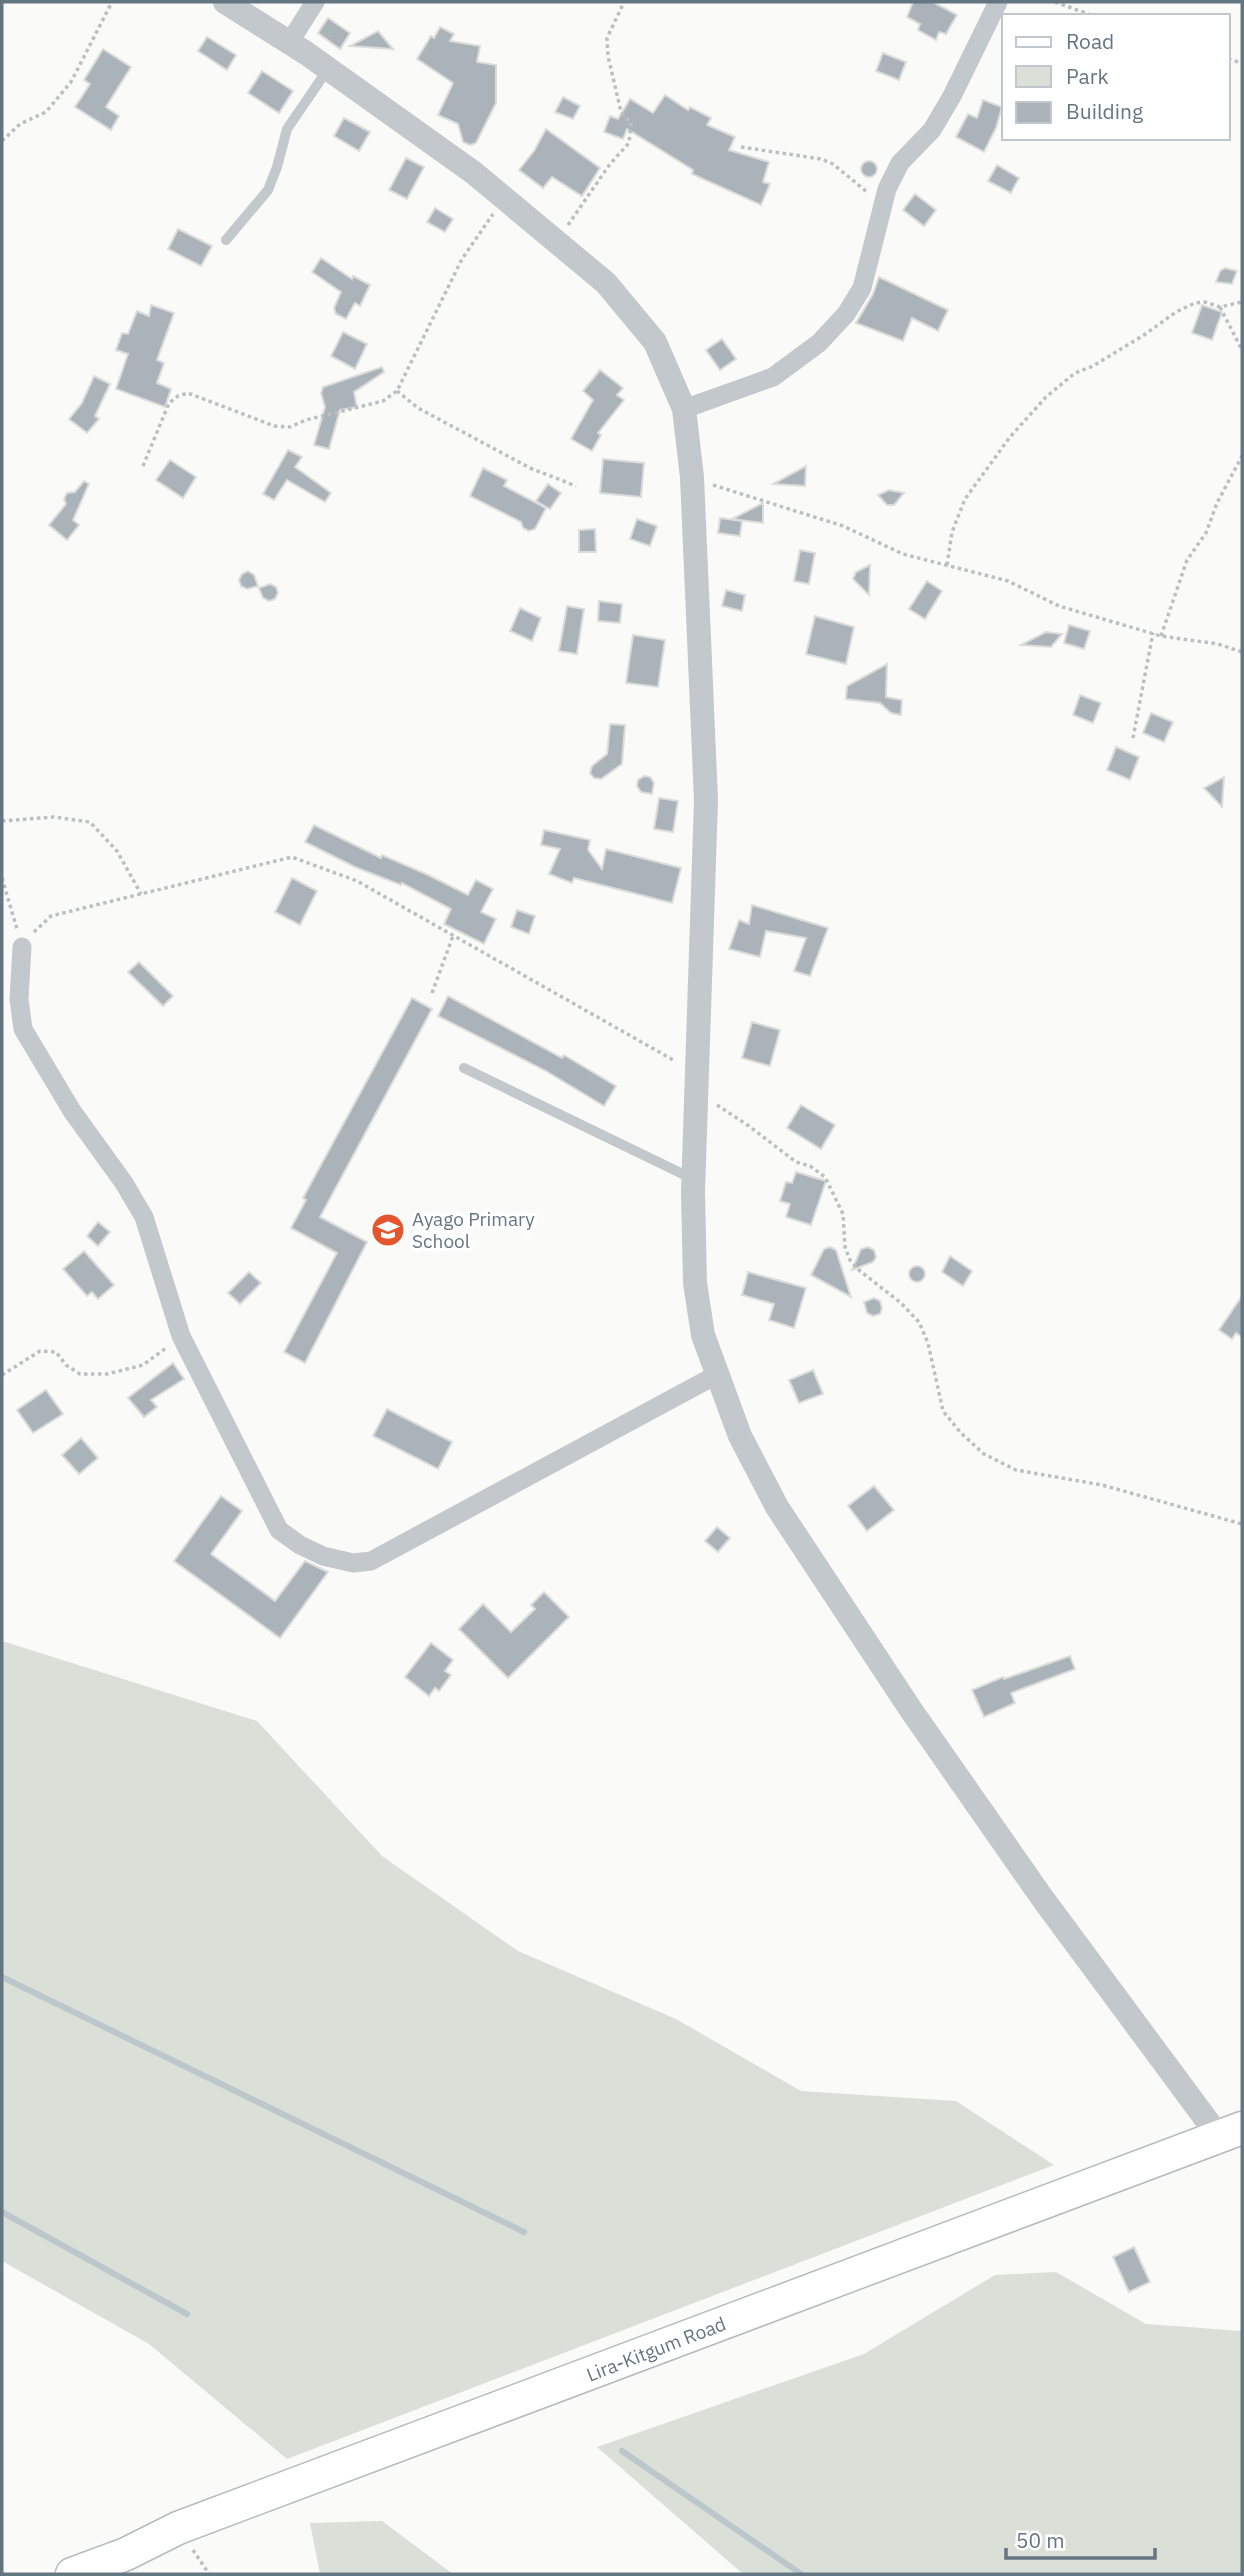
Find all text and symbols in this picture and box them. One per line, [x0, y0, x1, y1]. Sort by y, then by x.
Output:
legend [1002, 14, 1230, 140]
text: Road [1066, 27, 1114, 55]
text: Park [1066, 62, 1109, 90]
text: Building [1066, 97, 1143, 125]
place label: Ayago Primary School [412, 1207, 535, 1253]
school or university icon: Ayago Primary School [369, 1211, 407, 1249]
street label: Lira-Kitgum Road [583, 2311, 729, 2387]
scale bar [1006, 2516, 1155, 2560]
text: 50 m [1016, 2526, 1065, 2554]

